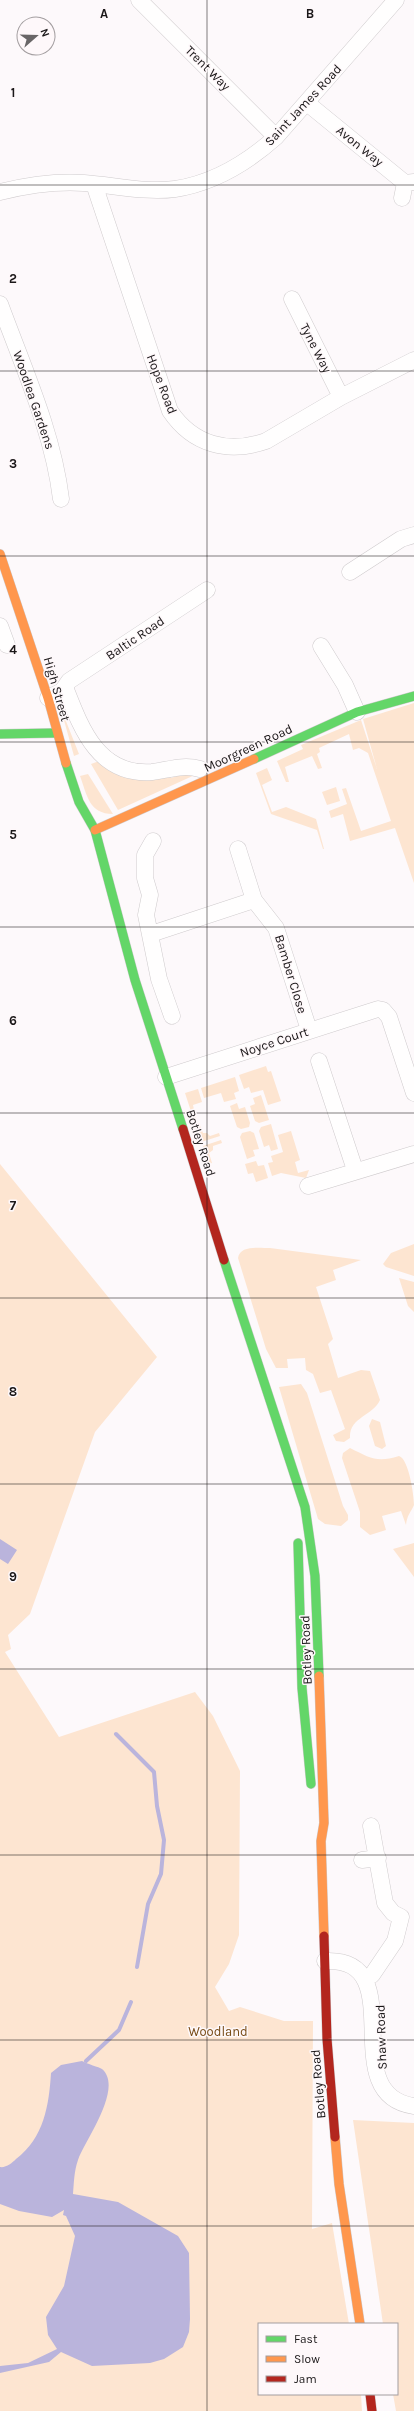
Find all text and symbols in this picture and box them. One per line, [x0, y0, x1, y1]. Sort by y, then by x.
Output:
text: A [100, 6, 108, 21]
text: B [306, 6, 314, 21]
north arrow [16, 16, 56, 56]
text: N [37, 27, 52, 39]
street label: Trent Way [182, 42, 234, 94]
street label: Saint James Road [261, 61, 345, 149]
text: 1 [11, 85, 15, 100]
street label: Avon Way [333, 122, 387, 170]
text: 2 [9, 271, 17, 286]
street label: Tyne Way [297, 321, 335, 375]
street label: Woodlea Gardens [10, 349, 58, 451]
street label: Hope Road [144, 352, 180, 416]
text: 3 [9, 456, 17, 471]
street label: Baltic Road [103, 613, 167, 663]
text: 4 [9, 642, 17, 657]
street label: High Street [41, 655, 73, 723]
street label: Moorgreen Road [201, 721, 295, 775]
text: 5 [9, 827, 17, 842]
street label: Bamber Close [272, 933, 310, 1016]
text: 6 [9, 1013, 17, 1028]
street label: Noyce Court [238, 1024, 310, 1060]
street label: Botley Road [183, 1108, 219, 1178]
text: 7 [10, 1198, 17, 1213]
text: 8 [9, 1384, 17, 1399]
text: 9 [9, 1569, 17, 1584]
street label: Botley Road [297, 1615, 315, 1685]
street label: Shaw Road [372, 2004, 390, 2070]
park label: Woodland [188, 2024, 248, 2039]
street label: Botley Road [308, 2049, 328, 2119]
legend [258, 2323, 398, 2395]
text: Fast [294, 2332, 318, 2346]
text: Slow [294, 2352, 320, 2366]
text: Jam [294, 2372, 317, 2386]

